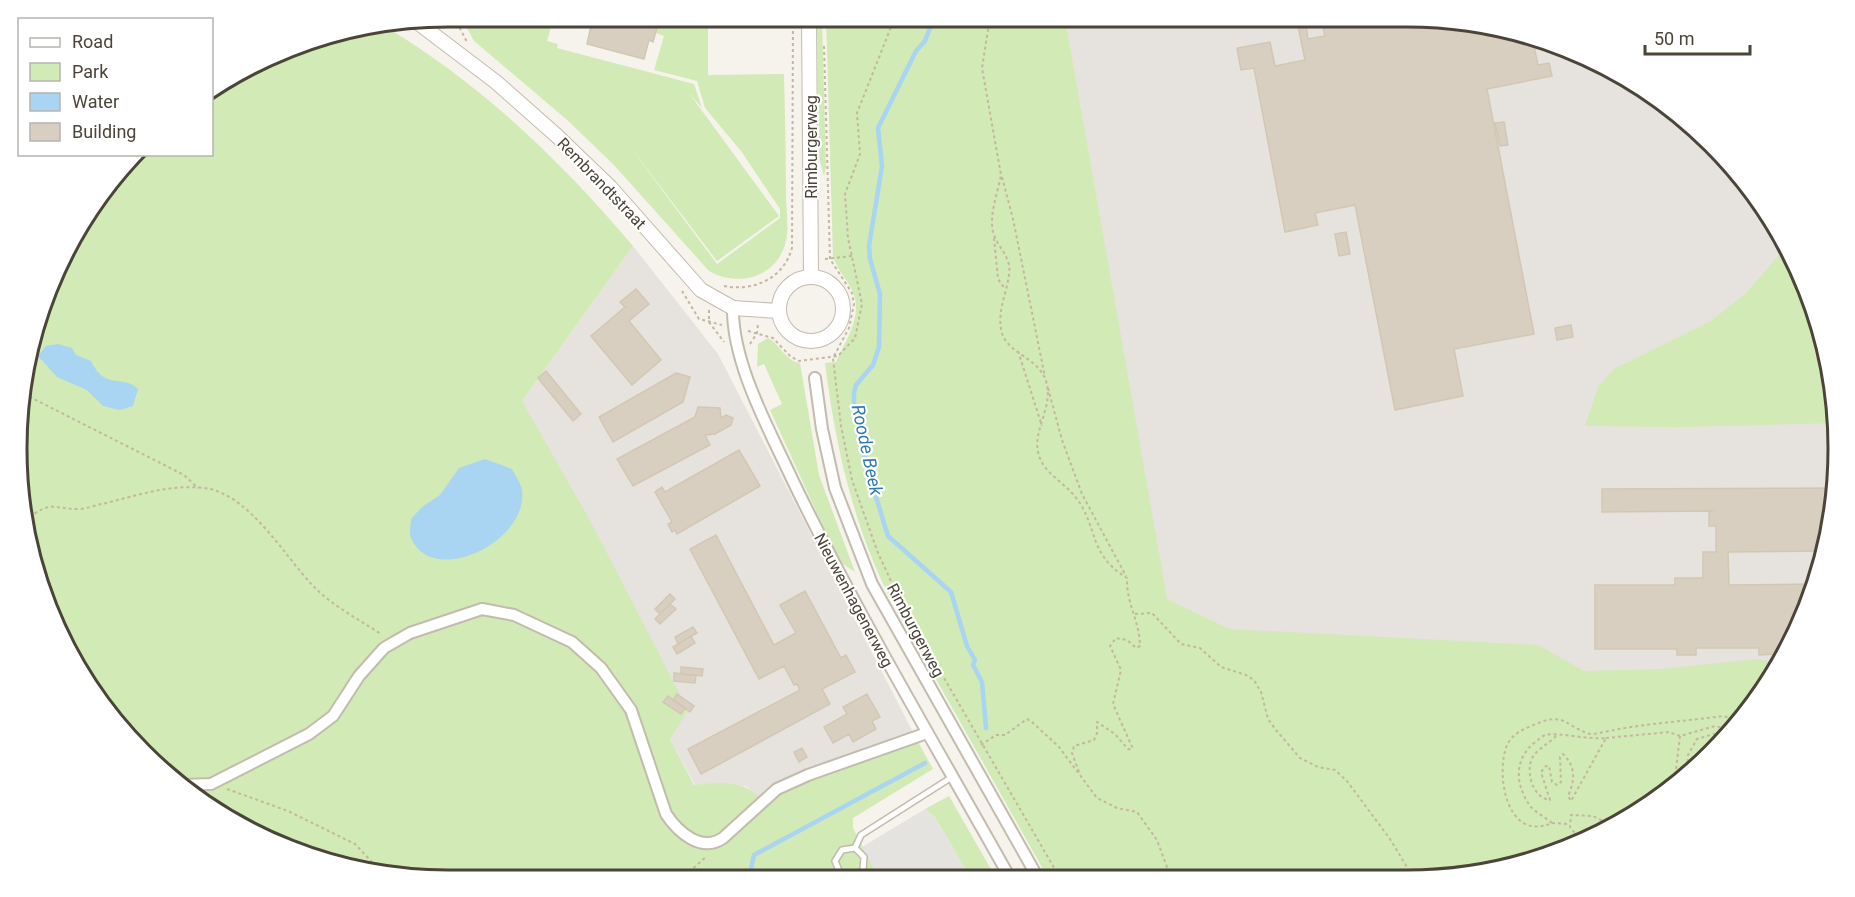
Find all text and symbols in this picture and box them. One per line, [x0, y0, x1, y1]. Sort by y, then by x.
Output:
legend [18, 18, 213, 156]
scale bar [1645, 18, 1750, 56]
text: 50 m [1654, 28, 1694, 49]
text: Road [72, 31, 113, 52]
text: Park [72, 61, 109, 82]
text: Water [72, 91, 119, 112]
street label: Rimburgerweg [802, 95, 821, 199]
text: Building [72, 121, 136, 142]
street label: Rembrandtstraat [553, 134, 650, 233]
water label: Roode Beek [848, 403, 888, 498]
street label: Nieuwenhagenerweg [810, 530, 897, 671]
street label: Rimburgerweg [883, 580, 948, 680]

